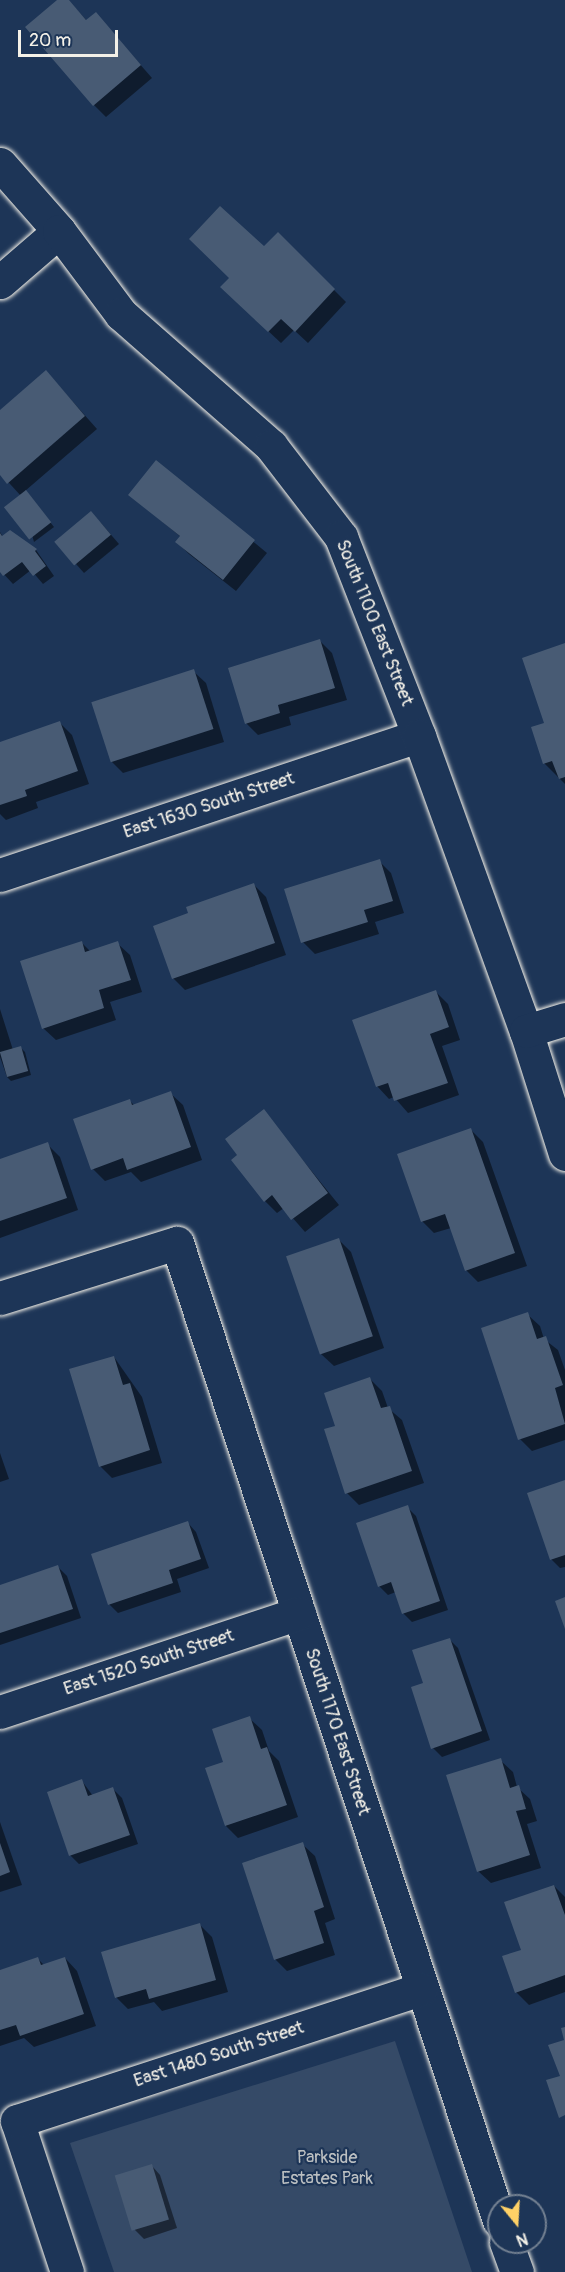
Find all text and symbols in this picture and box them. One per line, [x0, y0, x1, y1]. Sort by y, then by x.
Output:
scale bar [21, 18, 122, 56]
text: 20 m [29, 29, 71, 52]
street label: South 1100 East Street [331, 537, 417, 709]
street label: East 1630 South Street [121, 768, 297, 844]
street label: East 1520 South Street [61, 1625, 237, 1701]
street label: South 1170 East Street [300, 1646, 374, 1818]
street label: East 1480 South Street [131, 2017, 307, 2093]
park label: Parkside Estates Park [281, 2148, 373, 2190]
north arrow [487, 2194, 547, 2254]
text: N [514, 2228, 530, 2250]

